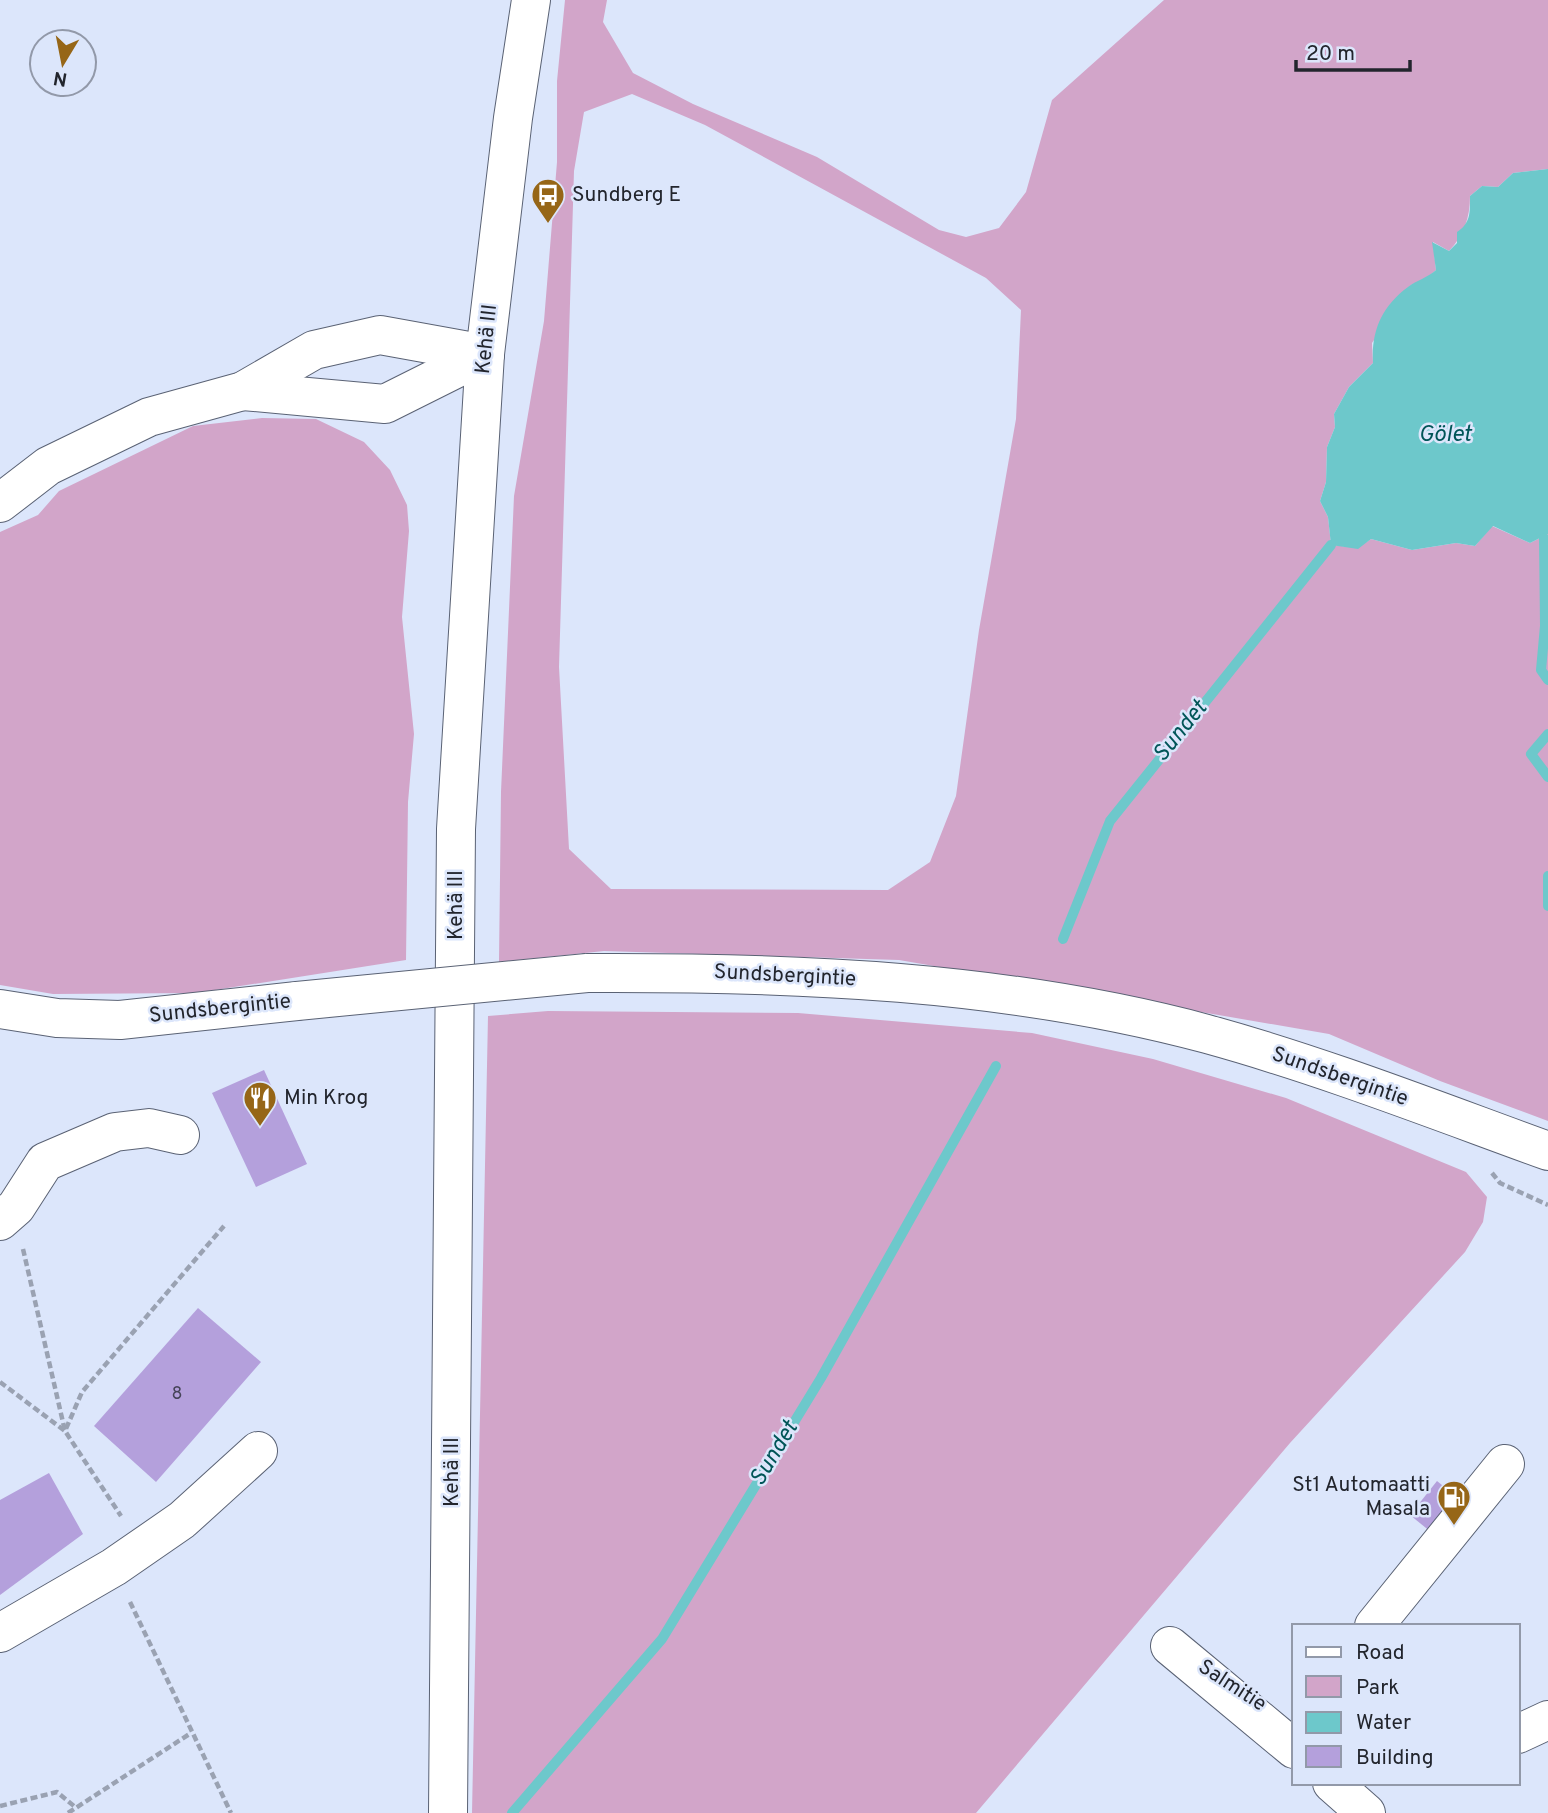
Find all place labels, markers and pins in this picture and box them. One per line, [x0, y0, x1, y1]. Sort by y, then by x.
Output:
bus stop icon: Sundberg E [529, 176, 567, 225]
place label: Sundberg E [572, 182, 681, 209]
restaurant icon: Min Krog [241, 1079, 279, 1128]
place label: Min Krog [284, 1085, 368, 1112]
place label: St1 Automaatti Masala [1292, 1472, 1430, 1523]
fuel station icon: St1 Automaatti Masala [1435, 1478, 1473, 1527]

